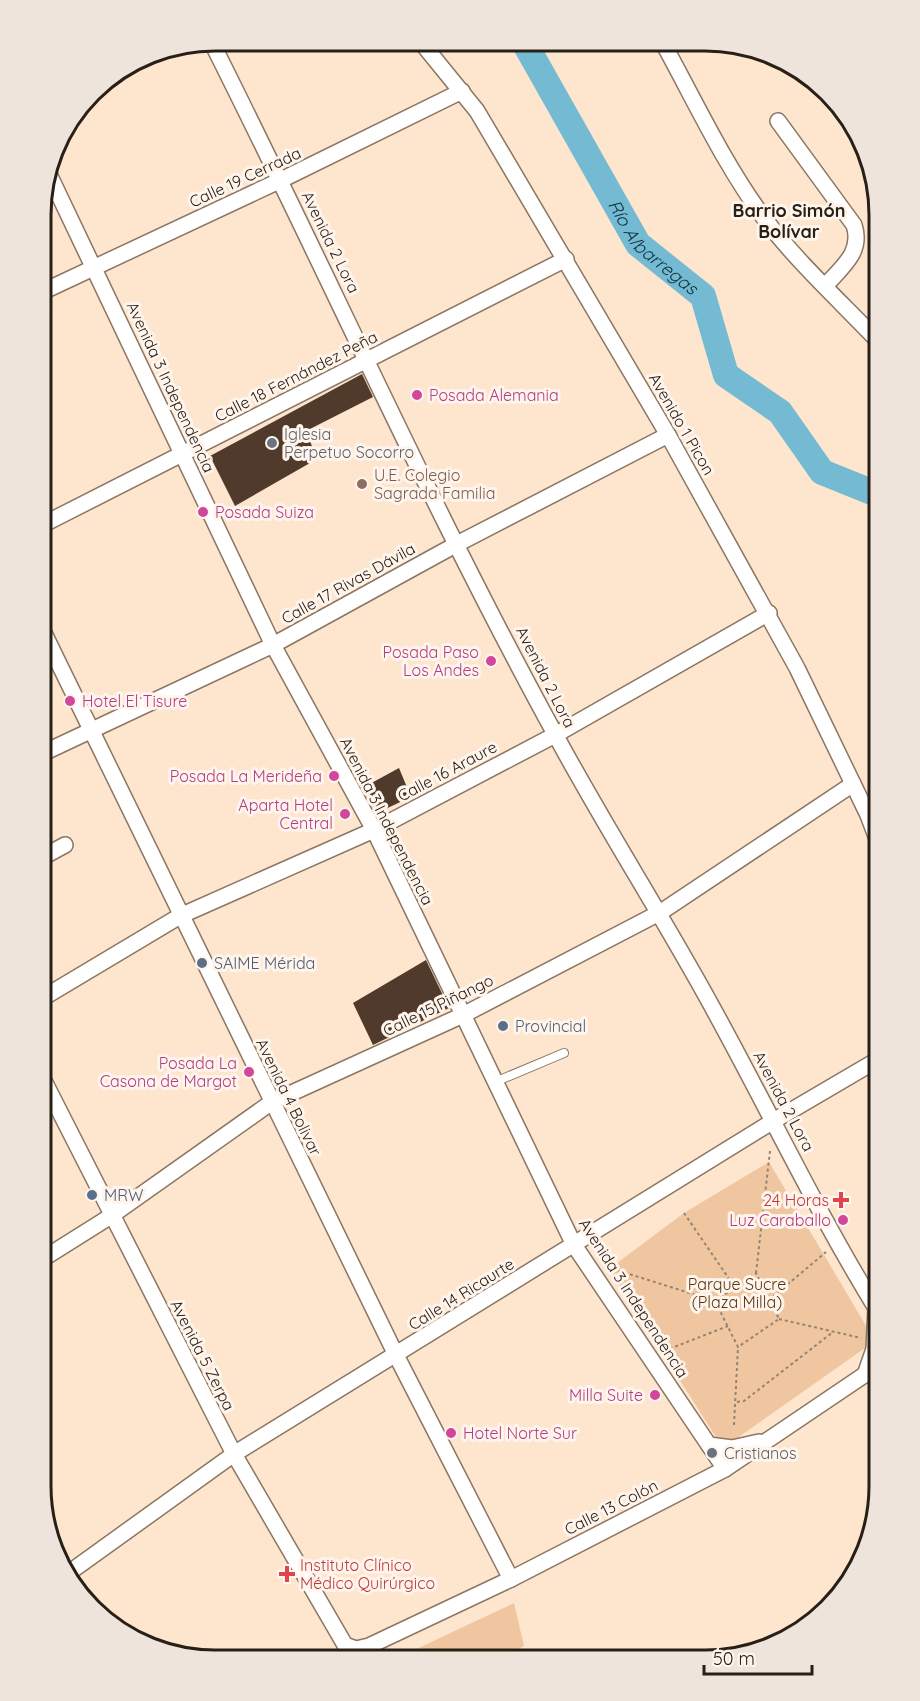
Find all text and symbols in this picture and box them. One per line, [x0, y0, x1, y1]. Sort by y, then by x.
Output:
street label: Calle 19 Cerrada [186, 142, 304, 212]
street label: Avenida 2 Lora [298, 188, 364, 296]
water label: Río Albarregas [604, 195, 704, 300]
district label: Barrio Simón Bolívar [733, 199, 845, 243]
street label: Avenida 3 Independencia [123, 299, 219, 475]
street label: Calle 18 Fernández Peña [211, 326, 381, 426]
street label: Avenido 1 Picon [645, 370, 719, 478]
place label: Posada Alemania [429, 385, 559, 405]
marker: Posada Alemania [410, 388, 424, 402]
place label: Iglesia Perpetuo Socorro [284, 424, 414, 462]
marker: Iglesia Perpetuo Socorro [265, 436, 279, 450]
place label: U.E. Colegio Sagrada Familia [374, 465, 495, 503]
marker: U.E. Colegio Sagrada Familia [355, 477, 369, 491]
place label: Posada Suiza [215, 502, 314, 522]
marker: Posada Suiza [196, 505, 210, 519]
street label: Calle 17 Rivas Dávila [278, 538, 418, 628]
street label: Avenida 2 Lora [512, 623, 580, 731]
place label: Posada Paso Los Andes [383, 642, 479, 680]
marker: Posada Paso Los Andes [484, 654, 498, 668]
place label: Hotel El Tisure [82, 691, 187, 711]
marker: Hotel El Tisure [63, 694, 77, 708]
street label: Avenida 3 Independencia [336, 734, 438, 908]
street label: Calle 16 Araure [394, 736, 500, 806]
place label: Posada La Merideña [170, 766, 322, 786]
marker: Posada La Merideña [327, 769, 341, 783]
place label: Aparta Hotel Central [238, 795, 333, 833]
marker: Aparta Hotel Central [338, 807, 352, 821]
place label: SAIME Mérida [214, 953, 315, 973]
marker: SAIME Mérida [195, 956, 209, 970]
street label: Calle 15 Piñango [380, 970, 496, 1040]
place label: Provincial [515, 1016, 586, 1036]
marker: Provincial [496, 1019, 510, 1033]
street label: Avenida 4 Bolivar [252, 1035, 326, 1159]
street label: Avenida 2 Lora [749, 1047, 819, 1155]
place label: Posada La Casona de Margot [100, 1053, 237, 1091]
marker: Posada La Casona de Margot [242, 1065, 256, 1079]
place label: MRW [104, 1185, 143, 1205]
marker: MRW [85, 1188, 99, 1202]
place label: 24 Horas [763, 1190, 829, 1210]
marker: 24 Horas [834, 1193, 848, 1207]
place label: Luz Caraballo [729, 1210, 831, 1230]
marker: Luz Caraballo [836, 1213, 850, 1227]
street label: Avenida 3 Independencia [575, 1215, 693, 1381]
street label: Calle 14 Ricaurte [404, 1253, 518, 1335]
park label: Parque Sucre (Plaza Milla) [688, 1274, 786, 1312]
street label: Avenida 5 Zerpa [166, 1296, 240, 1414]
place label: Milla Suite [569, 1385, 643, 1405]
marker: Milla Suite [648, 1388, 662, 1402]
place label: Hotel Norte Sur [463, 1423, 577, 1443]
marker: Hotel Norte Sur [444, 1426, 458, 1440]
place label: Cristianos [724, 1443, 797, 1463]
marker: Cristianos [705, 1446, 719, 1460]
street label: Calle 13 Colón [561, 1475, 661, 1539]
place label: Instituto Clínico Médico Quirúrgico [300, 1555, 435, 1593]
marker: Instituto Clínico Médico Quirúrgico [278, 1565, 296, 1583]
scale bar [704, 1638, 812, 1676]
text: 50 m [713, 1647, 755, 1670]

